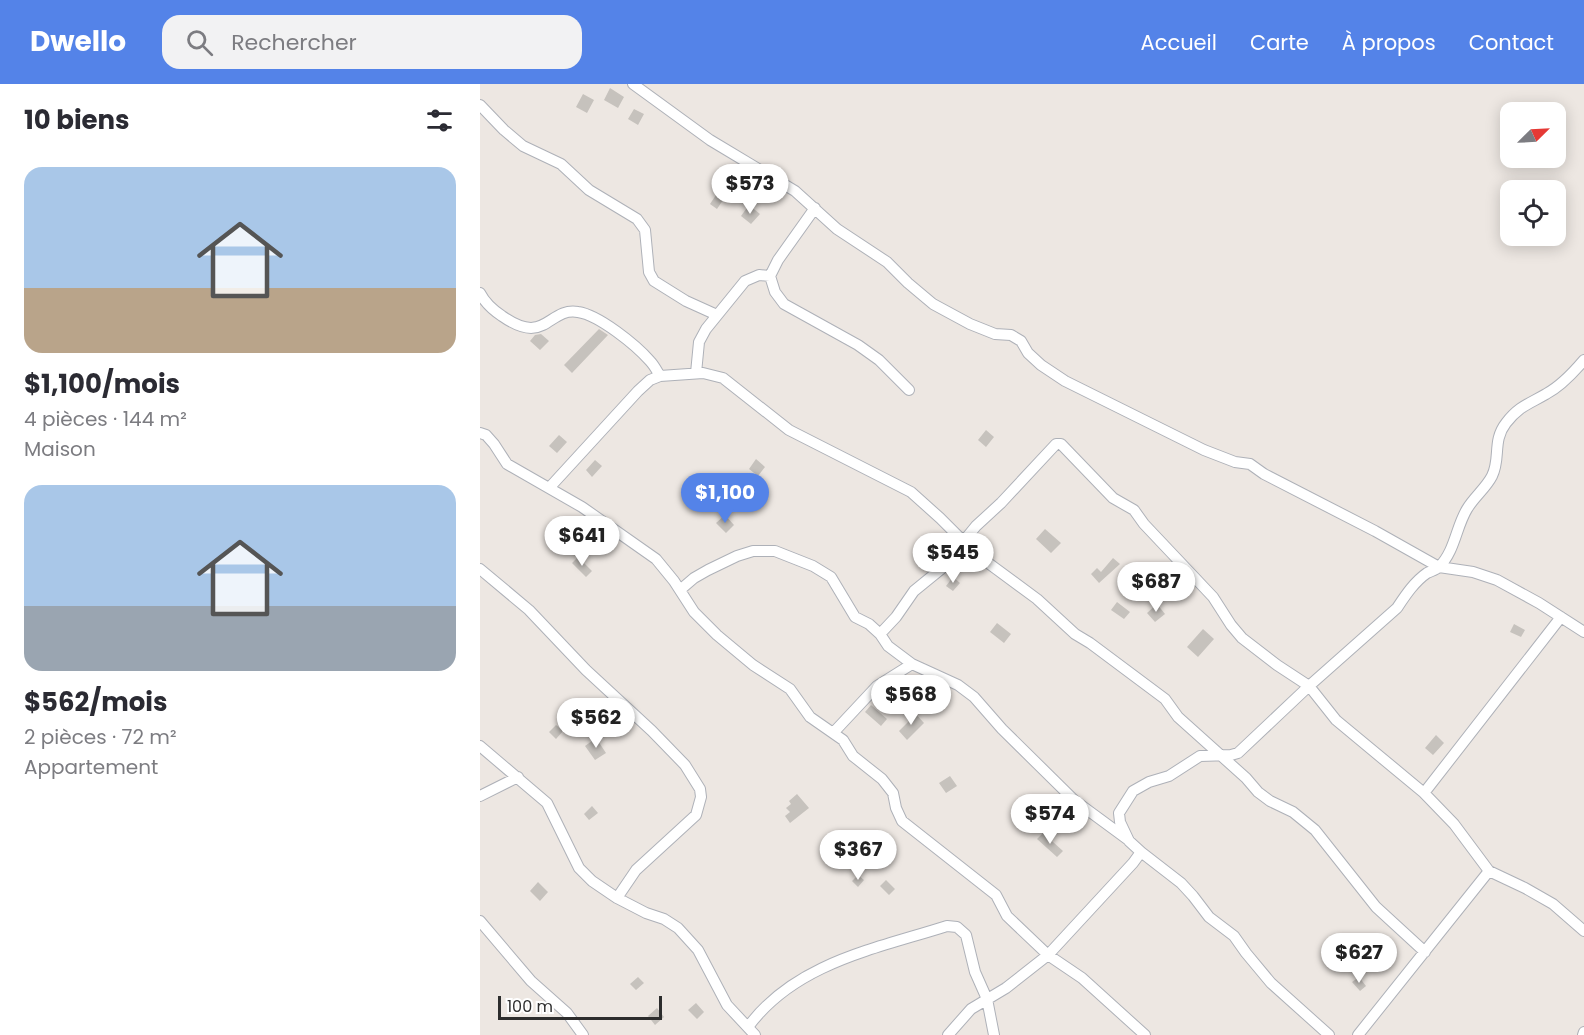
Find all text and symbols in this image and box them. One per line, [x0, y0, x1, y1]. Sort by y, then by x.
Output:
search box [162, 15, 582, 69]
text: Dwello [30, 22, 126, 61]
icon: search [183, 26, 216, 59]
text: Rechercher [231, 27, 357, 58]
text: Accueil [1140, 28, 1217, 57]
text: Carte [1250, 28, 1309, 57]
text: À propos [1342, 28, 1436, 57]
text: Contact [1469, 28, 1554, 57]
text: 10 biens [24, 102, 130, 138]
north arrow [1500, 102, 1566, 168]
map controls [1500, 102, 1566, 246]
icon: filters [423, 104, 456, 137]
pin: $573 [714, 164, 786, 215]
text: $573 [726, 169, 774, 197]
button: locate [1500, 180, 1566, 246]
icon: home [186, 206, 294, 314]
text: $1,100/mois [24, 366, 180, 402]
text: 4 pièces · 144 m² [24, 405, 187, 433]
text: Maison [24, 435, 96, 463]
pin: $1,100 [676, 473, 774, 524]
text: $1,100 [695, 478, 755, 506]
pin: $641 [546, 516, 618, 567]
text: $641 [559, 521, 605, 549]
icon: home [186, 524, 294, 632]
pin: $545 [917, 533, 989, 584]
text: $545 [927, 538, 979, 566]
pin: $687 [1120, 562, 1192, 613]
text: $687 [1131, 567, 1181, 595]
pin: $568 [875, 675, 947, 726]
text: $568 [885, 680, 937, 708]
text: $562/mois [24, 684, 167, 720]
pin: $562 [560, 698, 632, 749]
text: $562 [571, 703, 621, 731]
text: 2 pièces · 72 m² [24, 723, 177, 751]
text: Appartement [24, 753, 158, 781]
pin: $574 [1014, 794, 1086, 845]
text: $574 [1025, 799, 1075, 827]
pin: $367 [822, 830, 894, 881]
text: $367 [834, 835, 882, 863]
pin: $627 [1323, 933, 1395, 984]
text: $627 [1335, 938, 1383, 966]
scale bar [498, 993, 662, 1020]
text: 100 m [507, 995, 553, 1018]

